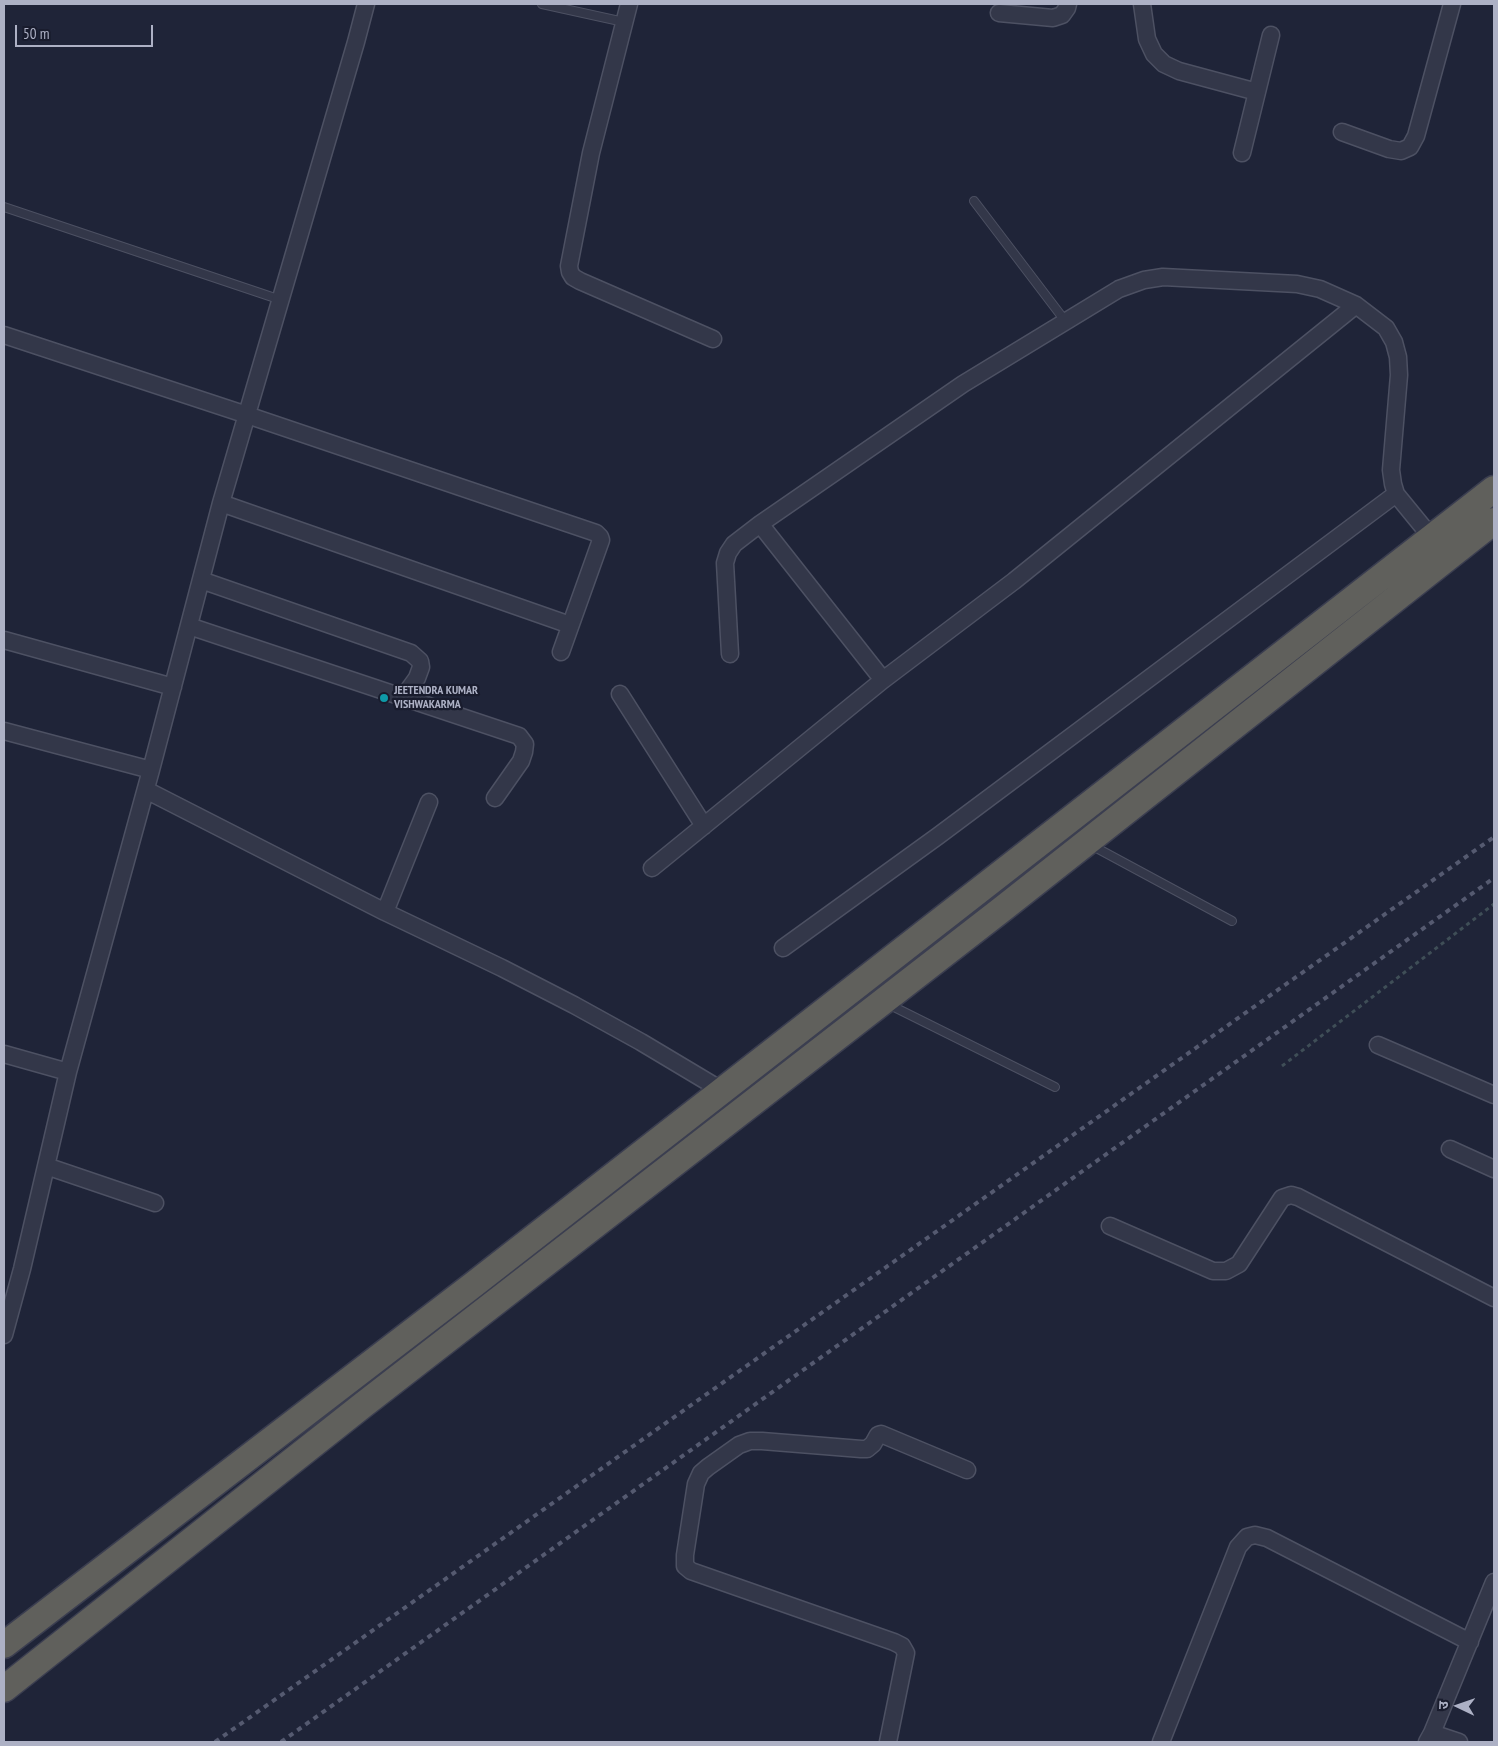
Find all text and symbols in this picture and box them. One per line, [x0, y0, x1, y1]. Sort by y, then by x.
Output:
scale bar [18, 15, 155, 47]
text: 50 m [23, 24, 49, 43]
place label: JEETENDRA KUMAR VISHWAKARMA [394, 684, 478, 712]
marker: JEETENDRA KUMAR VISHWAKARMA [378, 692, 390, 704]
north arrow [1433, 1681, 1483, 1731]
text: उ [1434, 1701, 1452, 1710]

